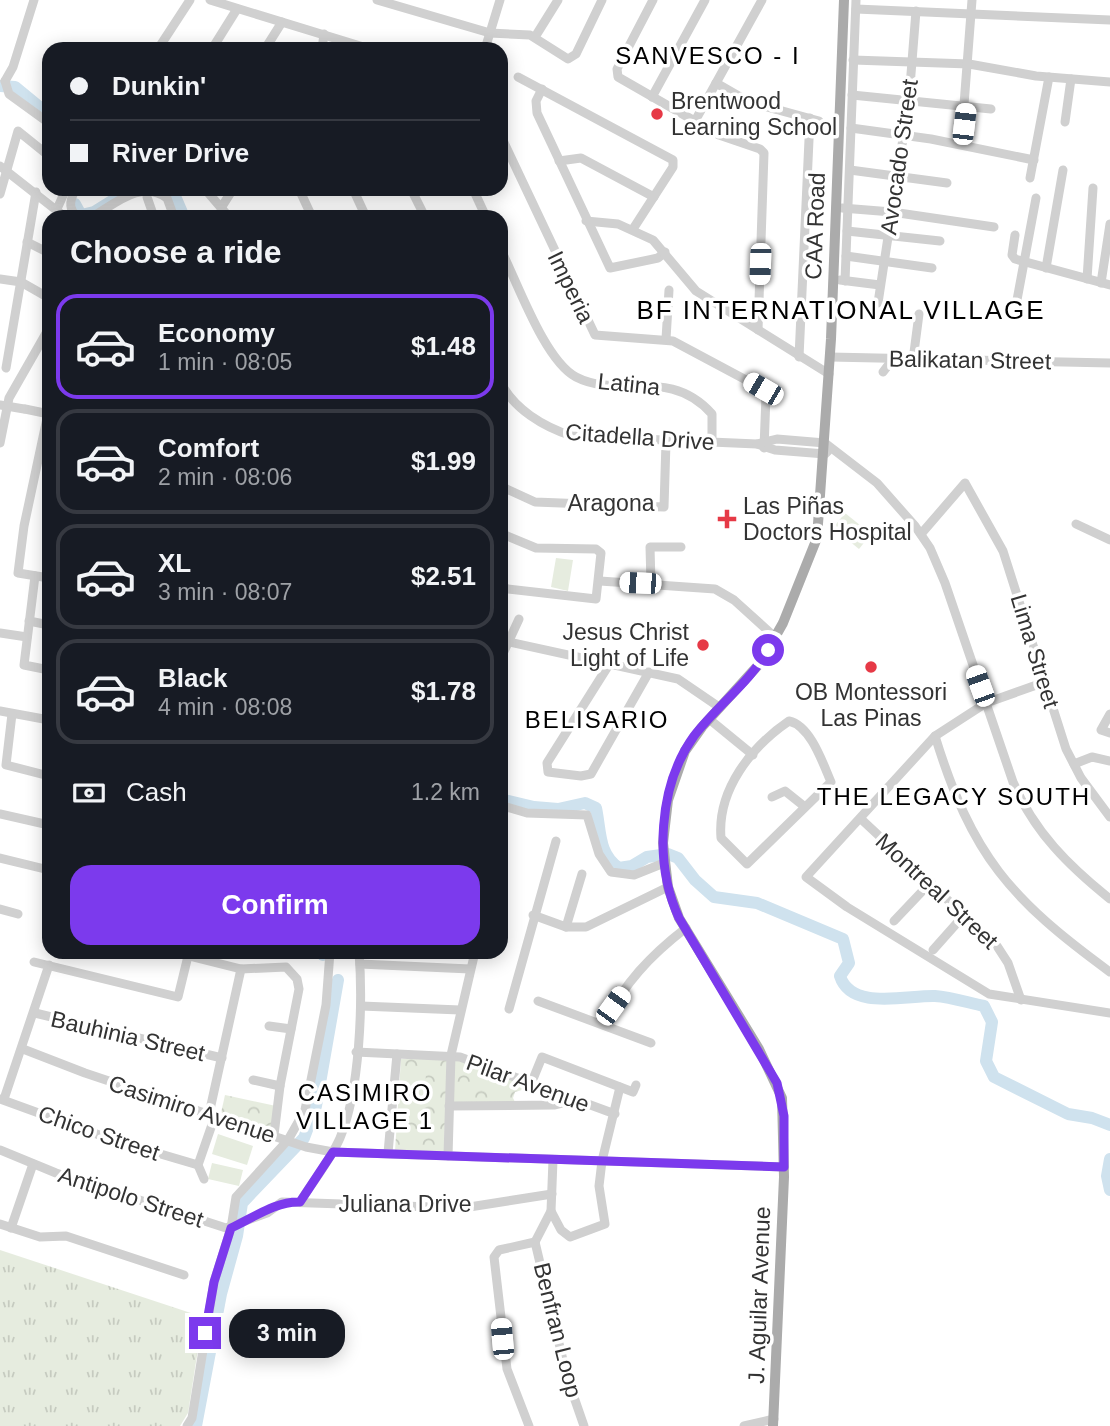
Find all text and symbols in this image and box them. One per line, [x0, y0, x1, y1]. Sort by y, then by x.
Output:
district label: SANVESCO - I [615, 42, 801, 69]
text: Dunkin' [112, 71, 206, 101]
street label: Avocado Street [875, 77, 923, 236]
place label: Brentwood Learning School [671, 88, 837, 140]
car [952, 102, 977, 146]
marker: Brentwood Learning School [649, 106, 665, 122]
text: River Drive [112, 138, 249, 168]
street label: CAA Road [800, 172, 830, 280]
text: Choose a ride [70, 234, 282, 270]
car [749, 243, 772, 285]
street label: Imperia [543, 247, 600, 327]
district label: BF INTERNATIONAL VILLAGE [636, 295, 1046, 325]
icon: car [74, 315, 137, 378]
text: Economy [158, 318, 275, 348]
text: $1.48 [411, 331, 476, 361]
street label: Balikatan Street [889, 346, 1052, 374]
text: 1 min · 08:05 [158, 349, 292, 375]
street label: Latina [596, 368, 662, 400]
car [740, 369, 787, 409]
street label: Citadella Drive [564, 419, 716, 455]
icon: car [74, 430, 137, 493]
text: Comfort [158, 433, 259, 463]
text: $1.99 [411, 446, 476, 476]
text: 2 min · 08:06 [158, 464, 292, 490]
street label: Aragona [568, 490, 655, 516]
place label: Las Piñas Doctors Hospital [743, 493, 912, 545]
marker: Las Piñas Doctors Hospital [717, 509, 737, 529]
icon: car [74, 545, 137, 608]
text: XL [158, 548, 191, 578]
text: $2.51 [411, 561, 476, 591]
car [619, 572, 662, 594]
text: 3 min · 08:07 [158, 579, 292, 605]
street label: Lima Street [1005, 591, 1065, 712]
place label: Jesus Christ Light of Life [562, 619, 690, 671]
route start [752, 634, 784, 666]
marker: Jesus Christ Light of Life [695, 637, 711, 653]
marker: OB Montessori Las Pinas [863, 659, 879, 675]
icon: car [74, 660, 137, 723]
text: Black [158, 663, 227, 693]
car [963, 663, 998, 709]
text: $1.78 [411, 676, 476, 706]
place label: OB Montessori Las Pinas [795, 679, 947, 731]
text: 4 min · 08:08 [158, 694, 292, 720]
district label: BELISARIO [525, 706, 669, 733]
icon: cash [70, 774, 108, 812]
text: Cash [126, 777, 187, 807]
text: 1.2 km [411, 779, 480, 805]
district label: THE LEGACY SOUTH [817, 783, 1091, 810]
street label: Montreal Street [871, 828, 1004, 955]
button: Confirm [70, 865, 480, 945]
car [593, 983, 634, 1029]
street label: Bauhinia Street [48, 1006, 208, 1066]
street label: Pilar Avenue [463, 1049, 593, 1117]
street label: Casimiro Avenue [106, 1070, 278, 1148]
district label: CASIMIRO VILLAGE 1 [296, 1079, 434, 1134]
street label: Chico Street [35, 1100, 164, 1166]
street label: Antipolo Street [55, 1161, 207, 1233]
street label: Juliana Drive [339, 1191, 471, 1217]
street label: J. Aguilar Avenue [743, 1206, 775, 1384]
street label: Benfran Loop [529, 1260, 587, 1400]
callout: 3 min [230, 1308, 345, 1358]
route end [189, 1317, 221, 1349]
car [490, 1317, 515, 1361]
text: 3 min [257, 1320, 317, 1346]

